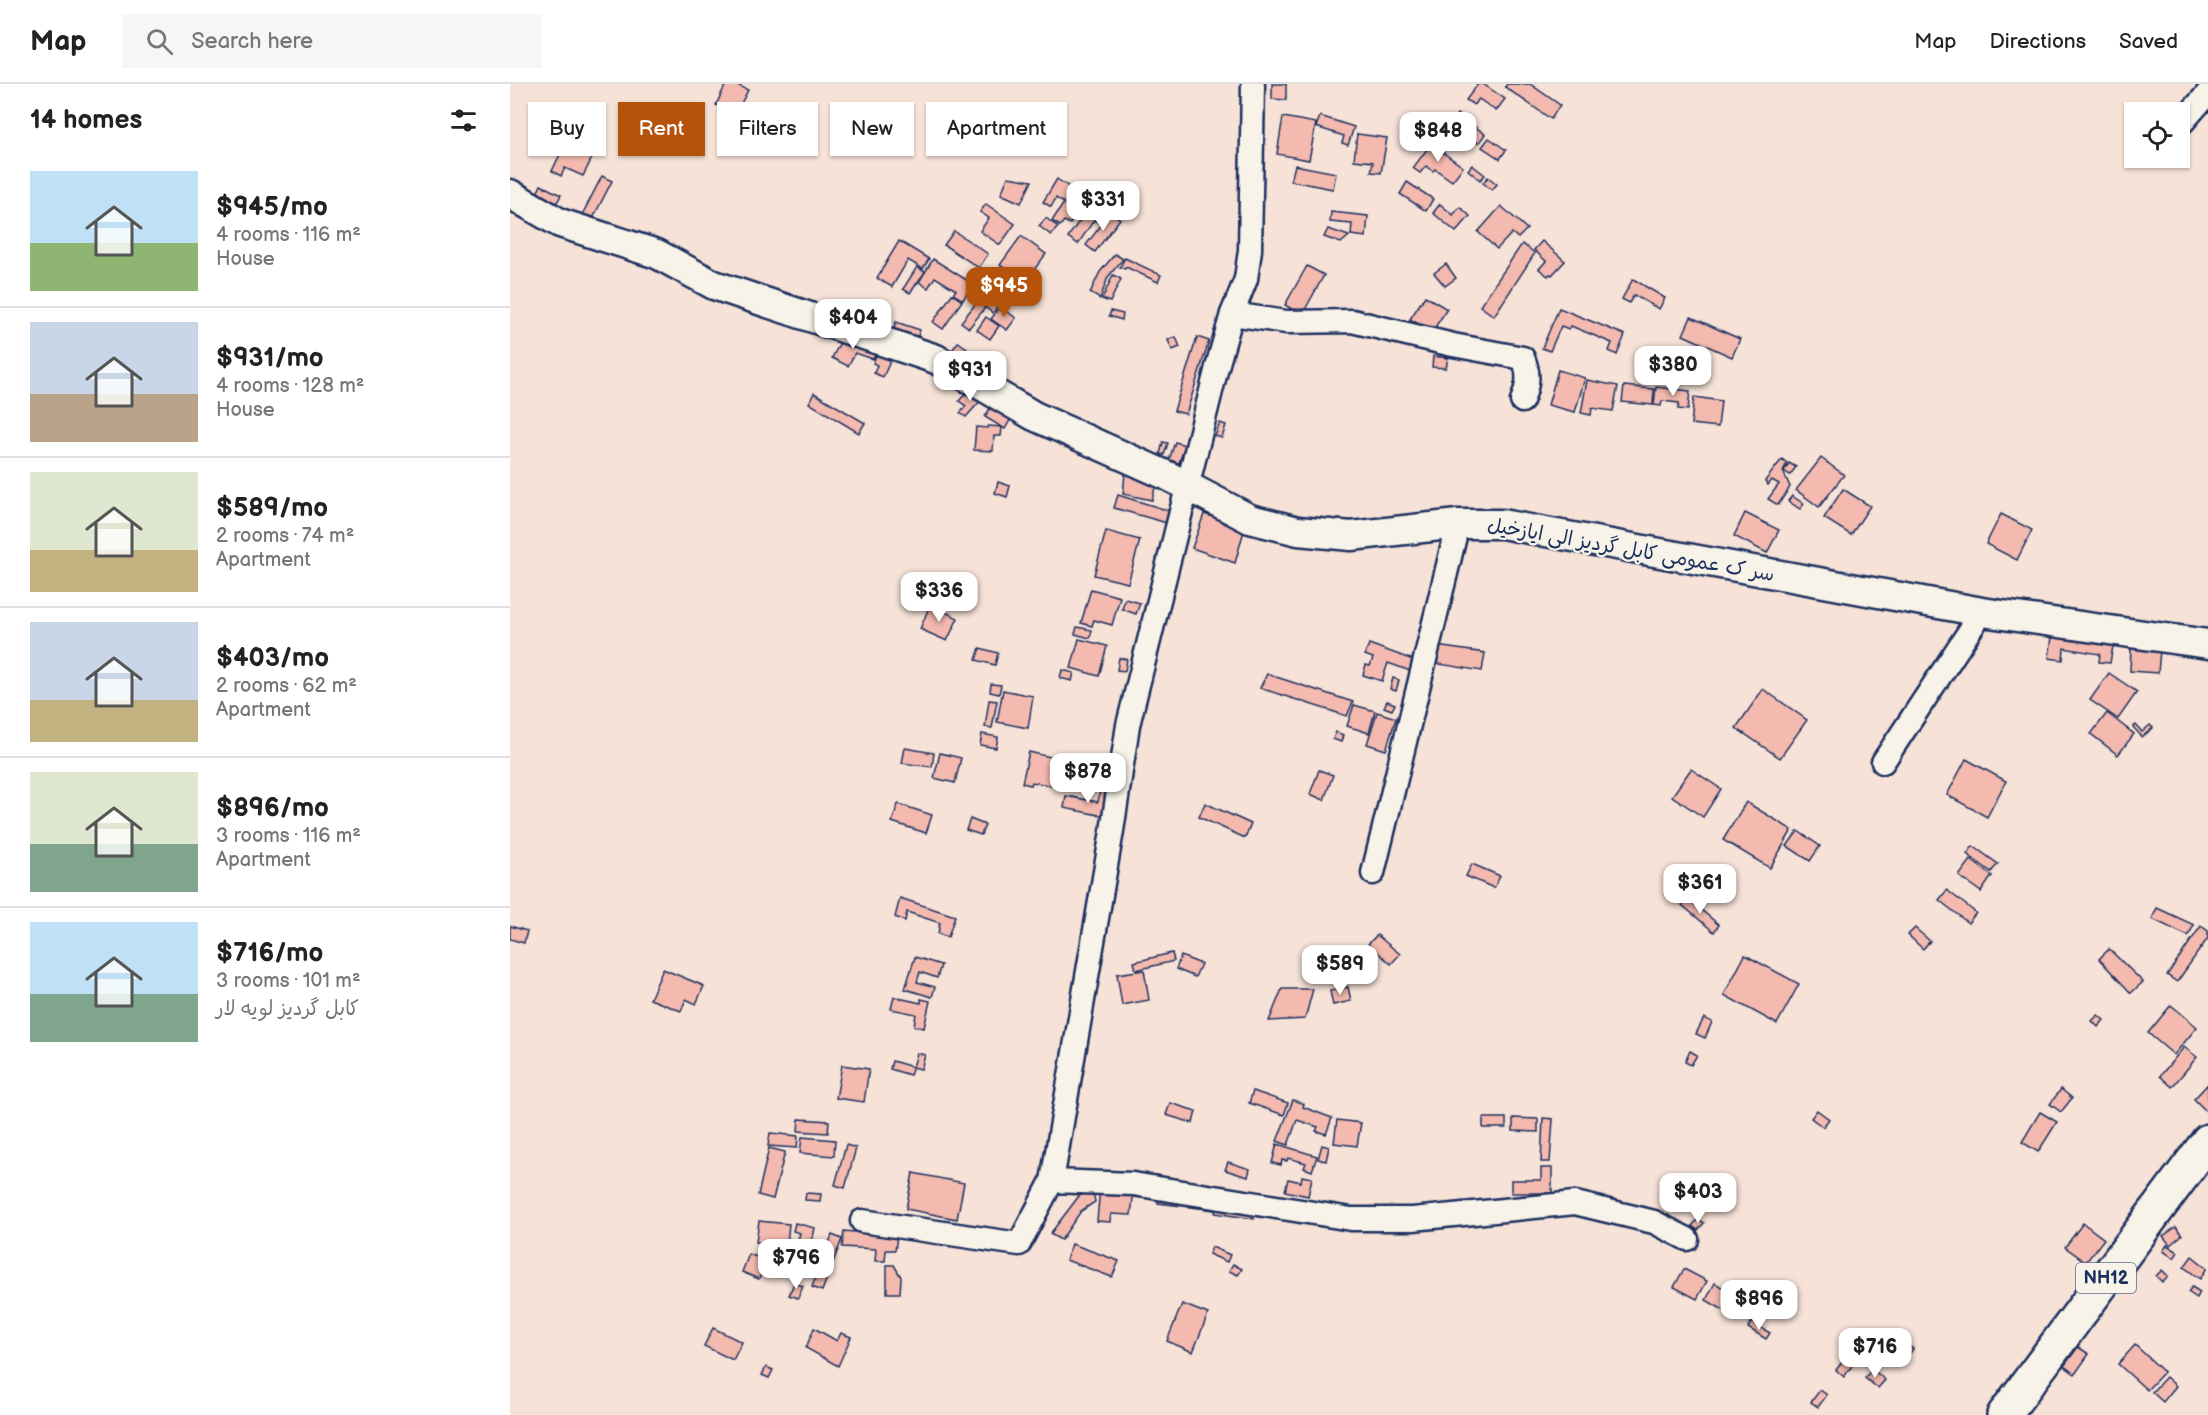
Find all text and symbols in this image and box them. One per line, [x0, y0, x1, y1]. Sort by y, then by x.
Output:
search box [122, 14, 542, 68]
text: Map [30, 25, 86, 58]
icon: search [143, 25, 176, 58]
text: Search here [191, 28, 313, 55]
text: Map [1914, 29, 1957, 54]
text: Directions [1990, 29, 2086, 54]
text: Saved [2119, 29, 2178, 54]
chip: Buy [528, 102, 606, 156]
chip: Rent [618, 102, 705, 156]
chip: Filters [717, 102, 818, 156]
chip: New [830, 102, 914, 156]
chip: Apartment [926, 102, 1067, 156]
map controls [2124, 102, 2190, 168]
button: locate [2124, 102, 2190, 168]
icon: filters [447, 104, 480, 137]
text: 14 homes [30, 105, 142, 136]
pin: $848 [1402, 112, 1474, 163]
text: $848 [1414, 119, 1463, 143]
pin: $331 [1067, 181, 1139, 232]
text: $331 [1081, 188, 1125, 212]
text: $945/mo [216, 192, 328, 223]
icon: home [78, 195, 150, 267]
text: 4 rooms · 116 m² [216, 223, 361, 247]
text: House [216, 247, 275, 271]
pin: $945 [968, 267, 1040, 318]
text: $945 [980, 274, 1028, 298]
pin: $404 [817, 299, 889, 350]
text: $404 [828, 306, 878, 330]
text: $931/mo [216, 343, 324, 374]
icon: home [78, 346, 150, 418]
pin: $380 [1637, 346, 1709, 397]
pin: $931 [934, 351, 1006, 402]
text: $380 [1648, 353, 1698, 377]
text: $931 [948, 358, 993, 382]
text: 4 rooms · 128 m² [216, 374, 364, 398]
text: House [216, 398, 275, 422]
text: $589/mo [216, 493, 328, 524]
icon: home [78, 496, 150, 568]
street label: سر ک عمومی کابل گردیز الی ایازخیل [1486, 513, 1776, 587]
text: 2 rooms · 74 m² [216, 524, 354, 548]
text: Apartment [216, 548, 311, 572]
pin: $336 [903, 572, 975, 623]
text: $336 [915, 579, 963, 603]
text: $403/mo [216, 643, 329, 674]
icon: home [78, 646, 150, 718]
text: 2 rooms · 62 m² [216, 674, 357, 698]
text: Apartment [216, 698, 311, 722]
pin: $878 [1052, 753, 1124, 804]
text: $878 [1064, 760, 1112, 784]
text: $896/mo [216, 793, 329, 824]
icon: home [78, 796, 150, 868]
text: 3 rooms · 116 m² [216, 824, 361, 848]
text: Apartment [216, 848, 311, 872]
pin: $361 [1664, 864, 1736, 915]
text: $361 [1677, 871, 1723, 895]
text: $716/mo [216, 938, 323, 969]
pin: $589 [1304, 945, 1376, 996]
icon: home [78, 946, 150, 1018]
text: $589 [1316, 952, 1364, 976]
text: 3 rooms · 101 m² [216, 969, 361, 993]
text: کابل گردیز لویه لار [216, 997, 359, 1021]
pin: $403 [1662, 1173, 1734, 1224]
text: $403 [1673, 1180, 1723, 1204]
pin: $796 [760, 1239, 832, 1290]
text: $796 [772, 1246, 820, 1270]
road number: NH12 [2076, 1263, 2136, 1293]
pin: $896 [1723, 1280, 1795, 1331]
text: $896 [1734, 1287, 1784, 1311]
pin: $716 [1839, 1328, 1911, 1379]
text: $716 [1853, 1335, 1897, 1359]

